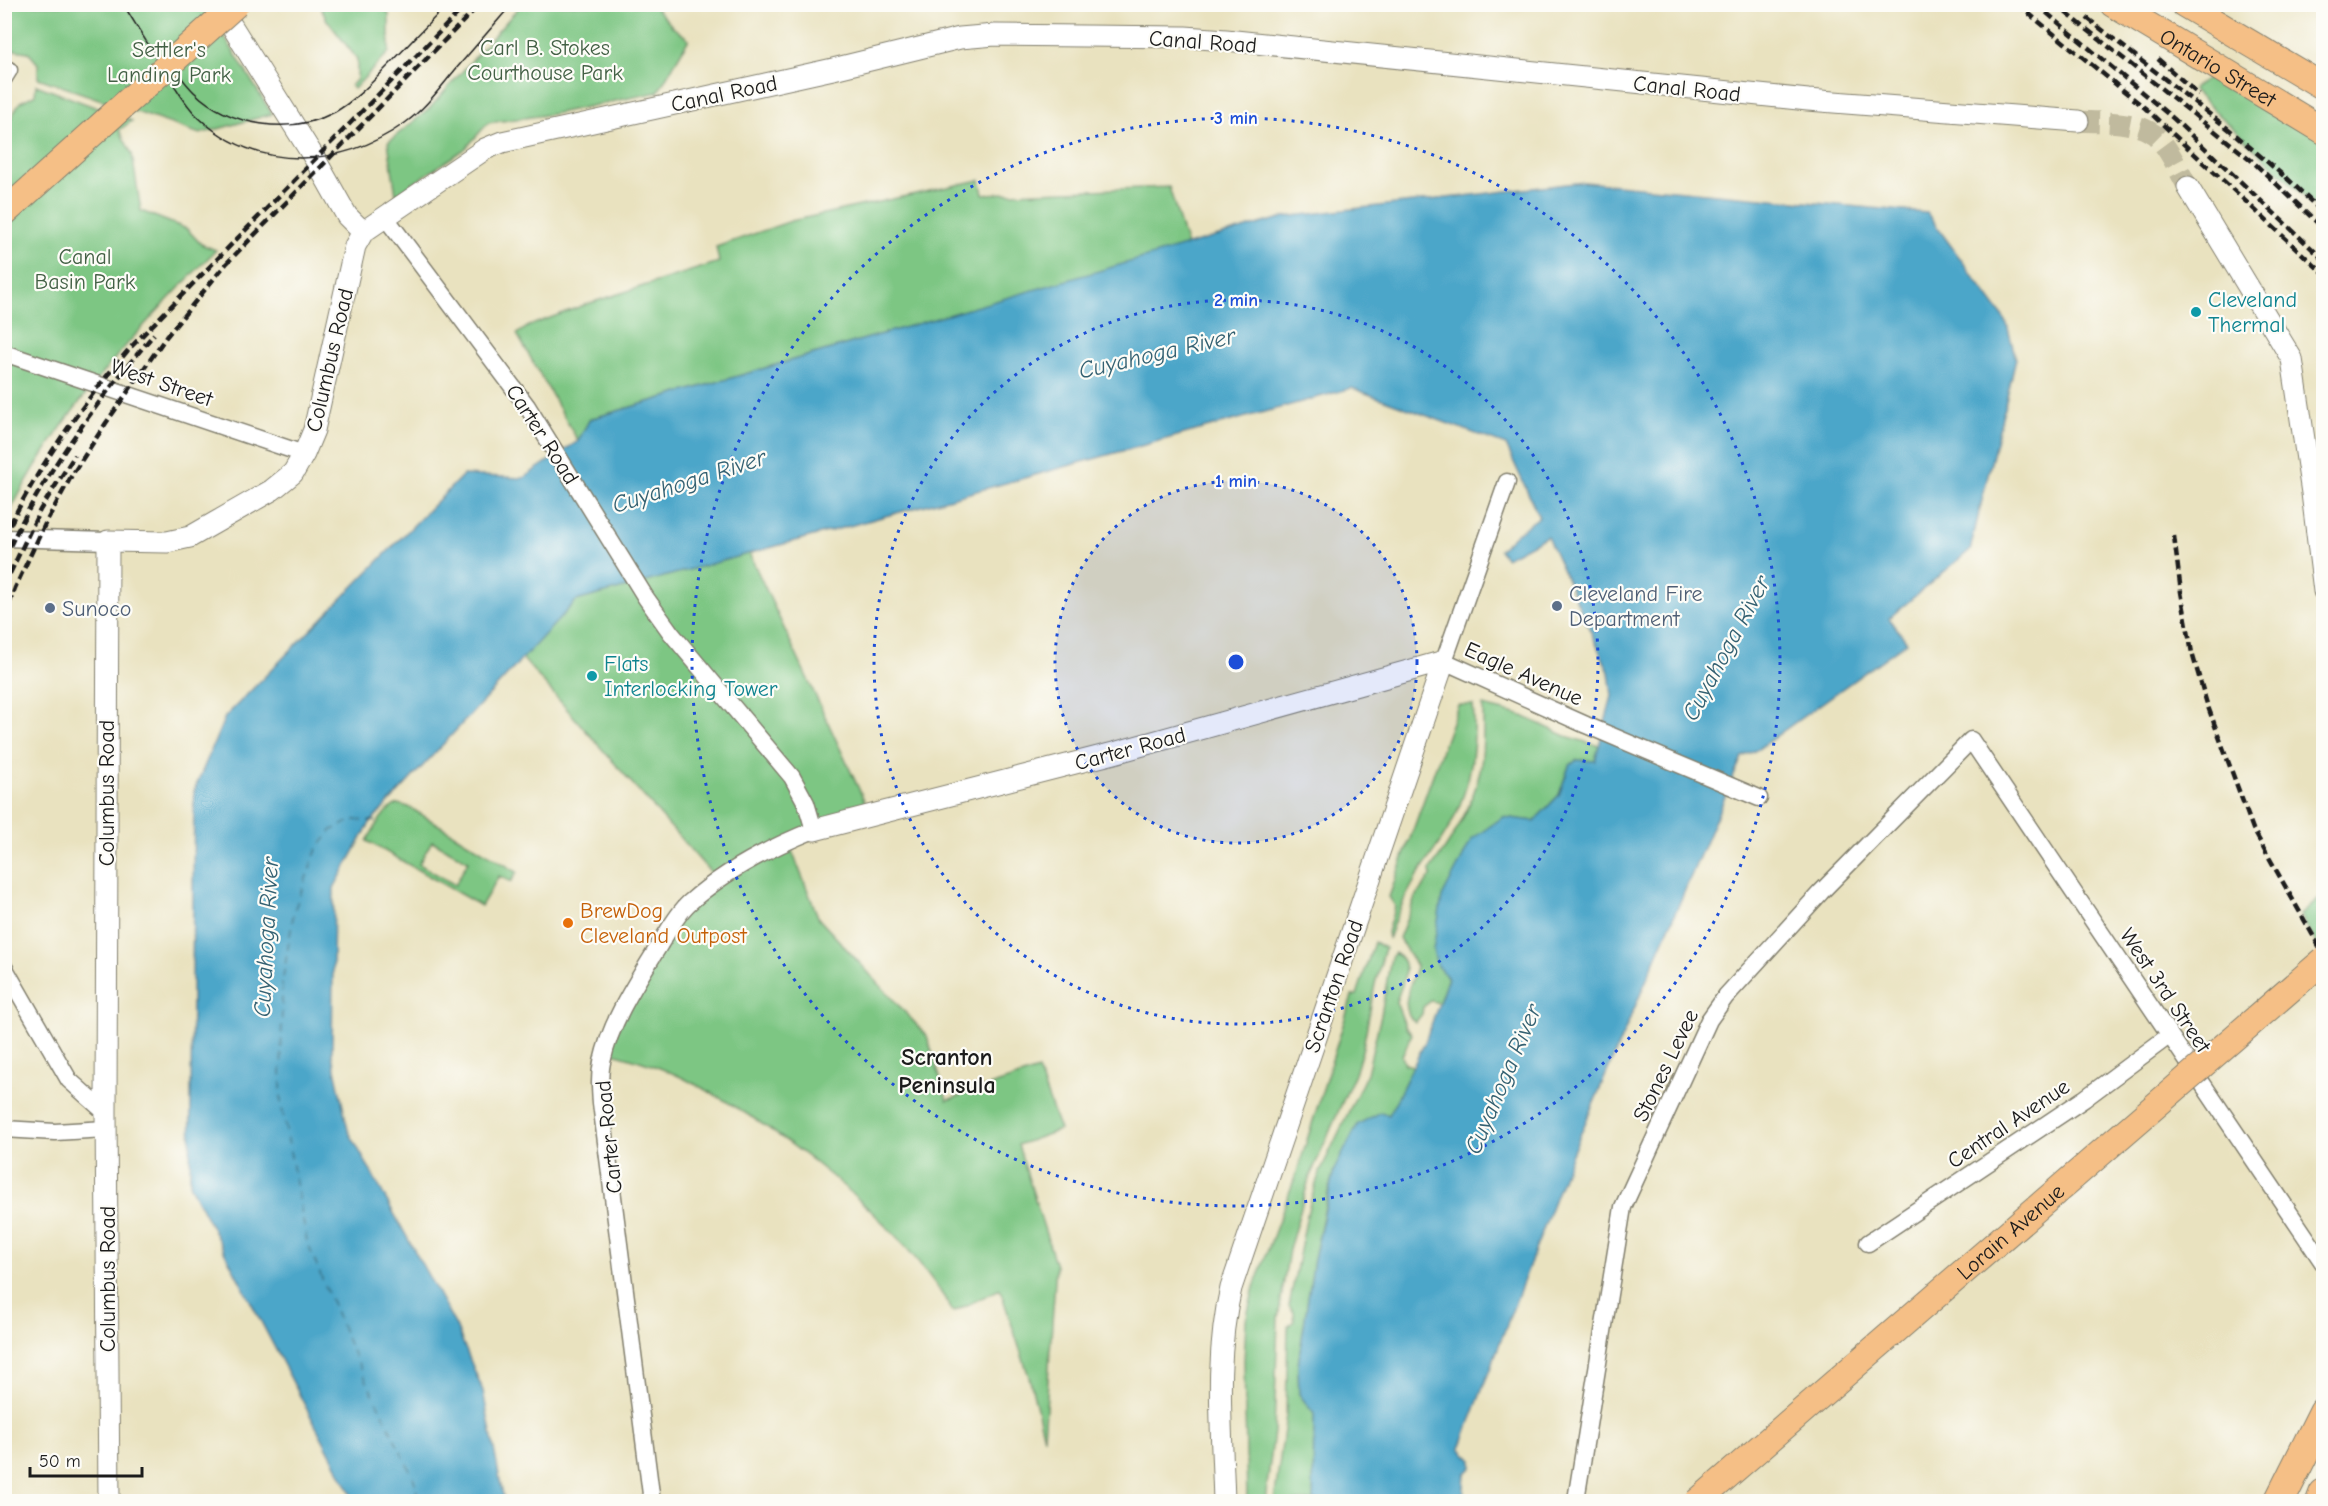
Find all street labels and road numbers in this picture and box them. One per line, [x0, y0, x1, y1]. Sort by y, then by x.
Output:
street label: Ontario Street [2155, 23, 2281, 114]
street label: Canal Road [1148, 25, 1258, 59]
street label: Canal Road [669, 70, 780, 118]
street label: Canal Road [1632, 70, 1742, 108]
street label: Columbus Road [301, 286, 359, 434]
street label: West Street [107, 353, 217, 413]
street label: Carter Road [500, 380, 584, 489]
street label: Eagle Avenue [1461, 636, 1587, 712]
street label: Columbus Road [94, 720, 120, 866]
street label: Carter Road [1072, 722, 1189, 776]
street label: Scranton Road [1299, 916, 1369, 1056]
street label: West 3rd Street [2114, 923, 2217, 1058]
street label: Stones Levee [1628, 1005, 1704, 1126]
street label: Central Avenue [1943, 1073, 2075, 1174]
street label: Carter Road [590, 1079, 628, 1195]
street label: Lorain Avenue [1952, 1179, 2070, 1286]
street label: Columbus Road [95, 1206, 121, 1352]

